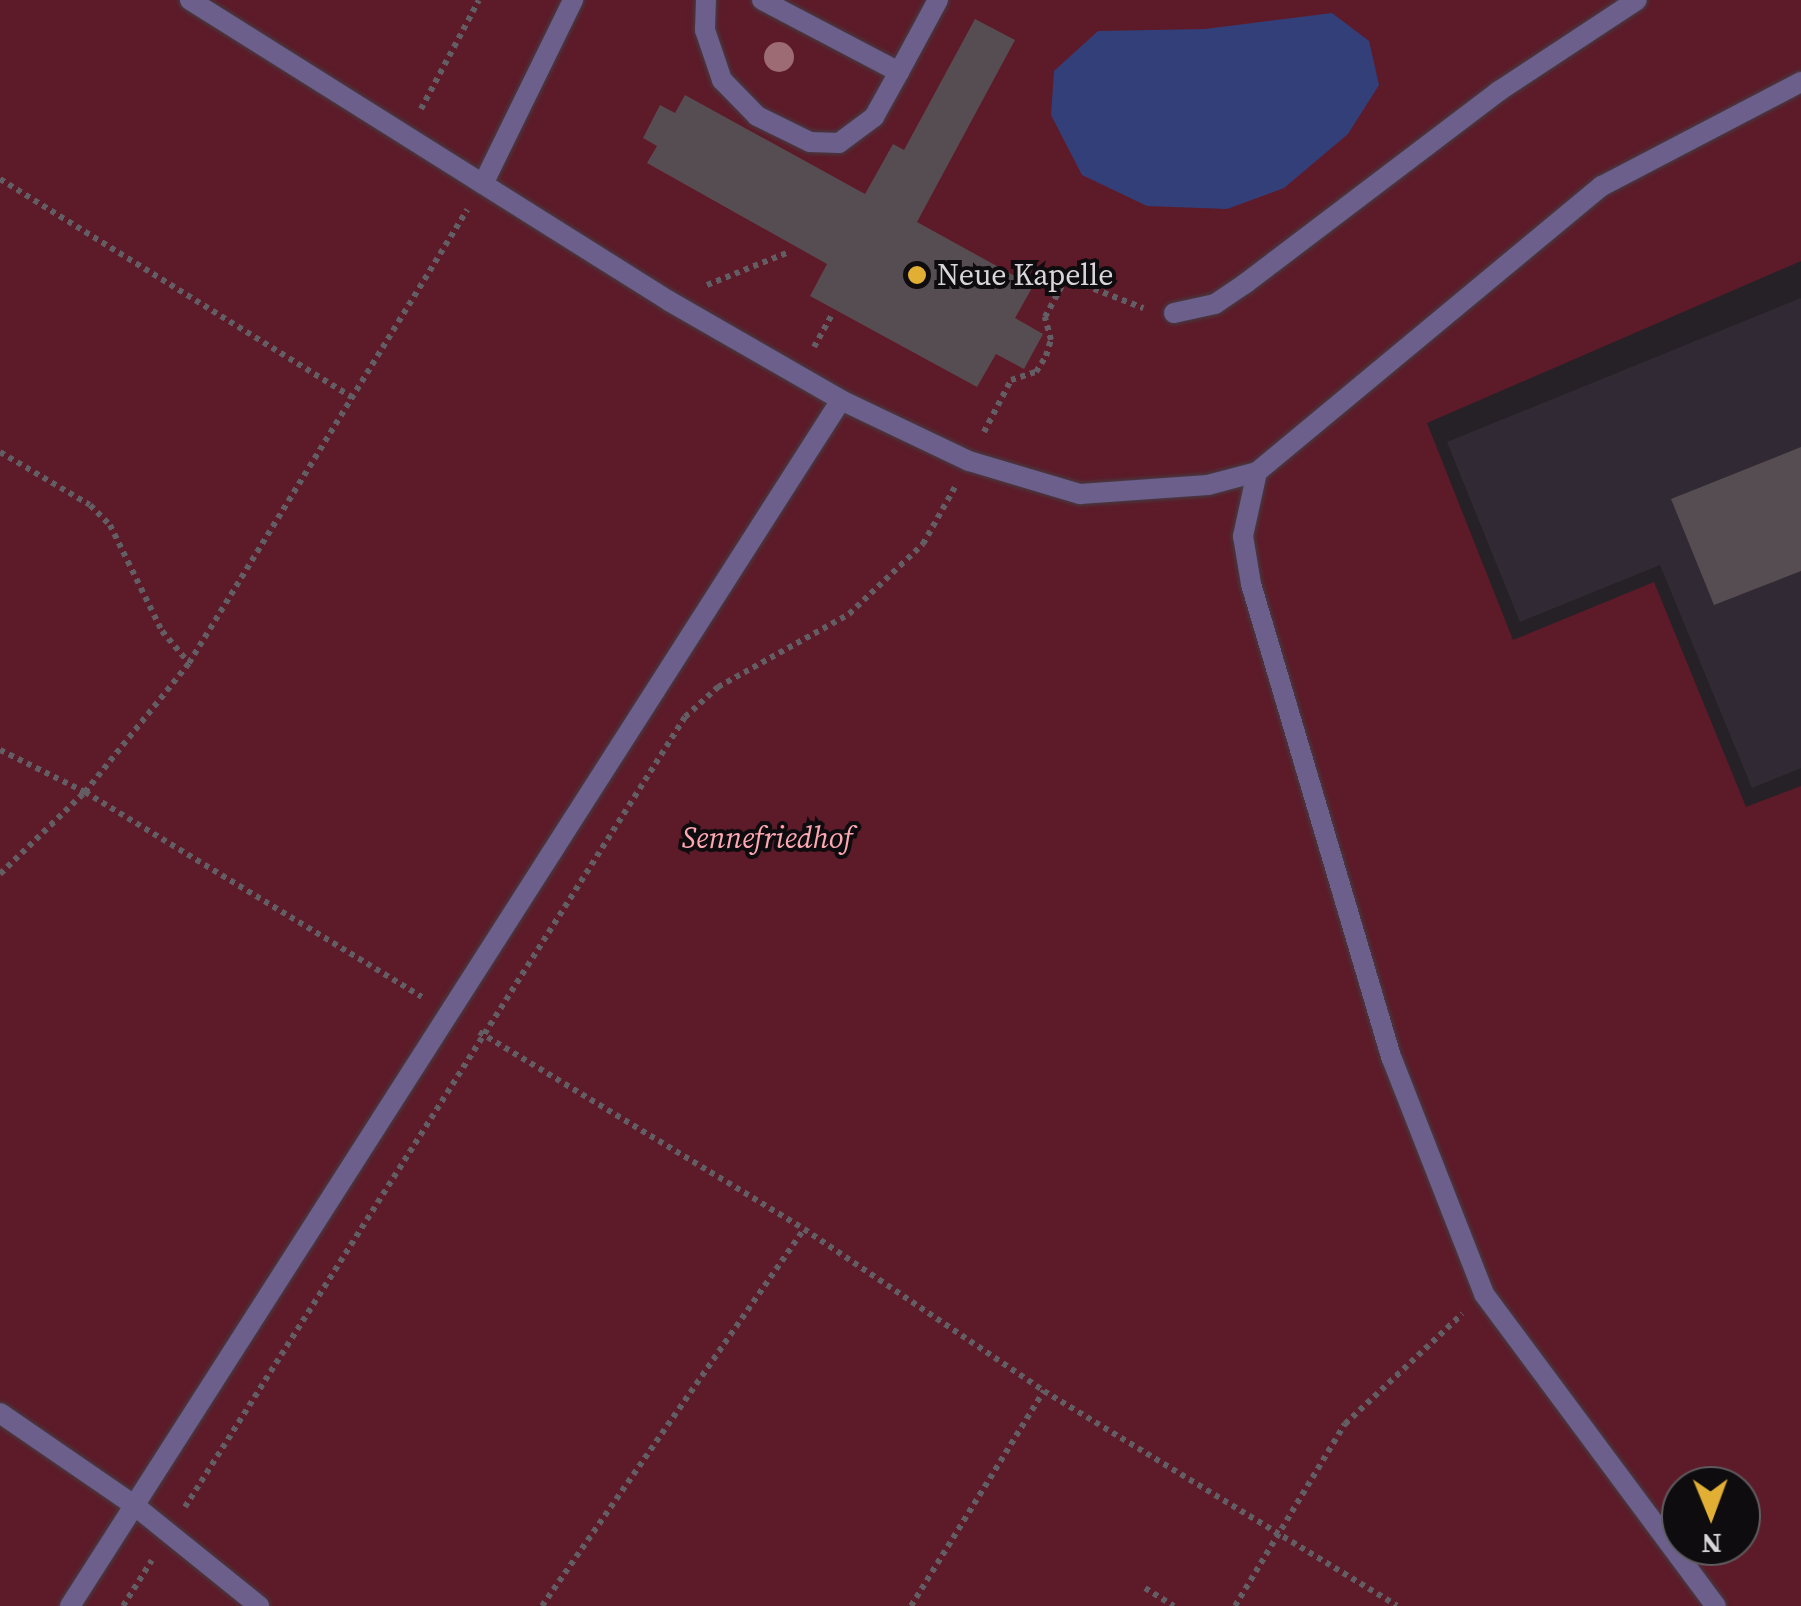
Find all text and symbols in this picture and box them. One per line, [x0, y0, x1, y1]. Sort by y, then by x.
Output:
place label: Neue Kapelle [937, 257, 1114, 293]
marker: Neue Kapelle [906, 264, 928, 286]
park label: Sennefriedhof [682, 820, 852, 856]
north arrow [1661, 1466, 1761, 1566]
text: N [1701, 1525, 1722, 1563]

